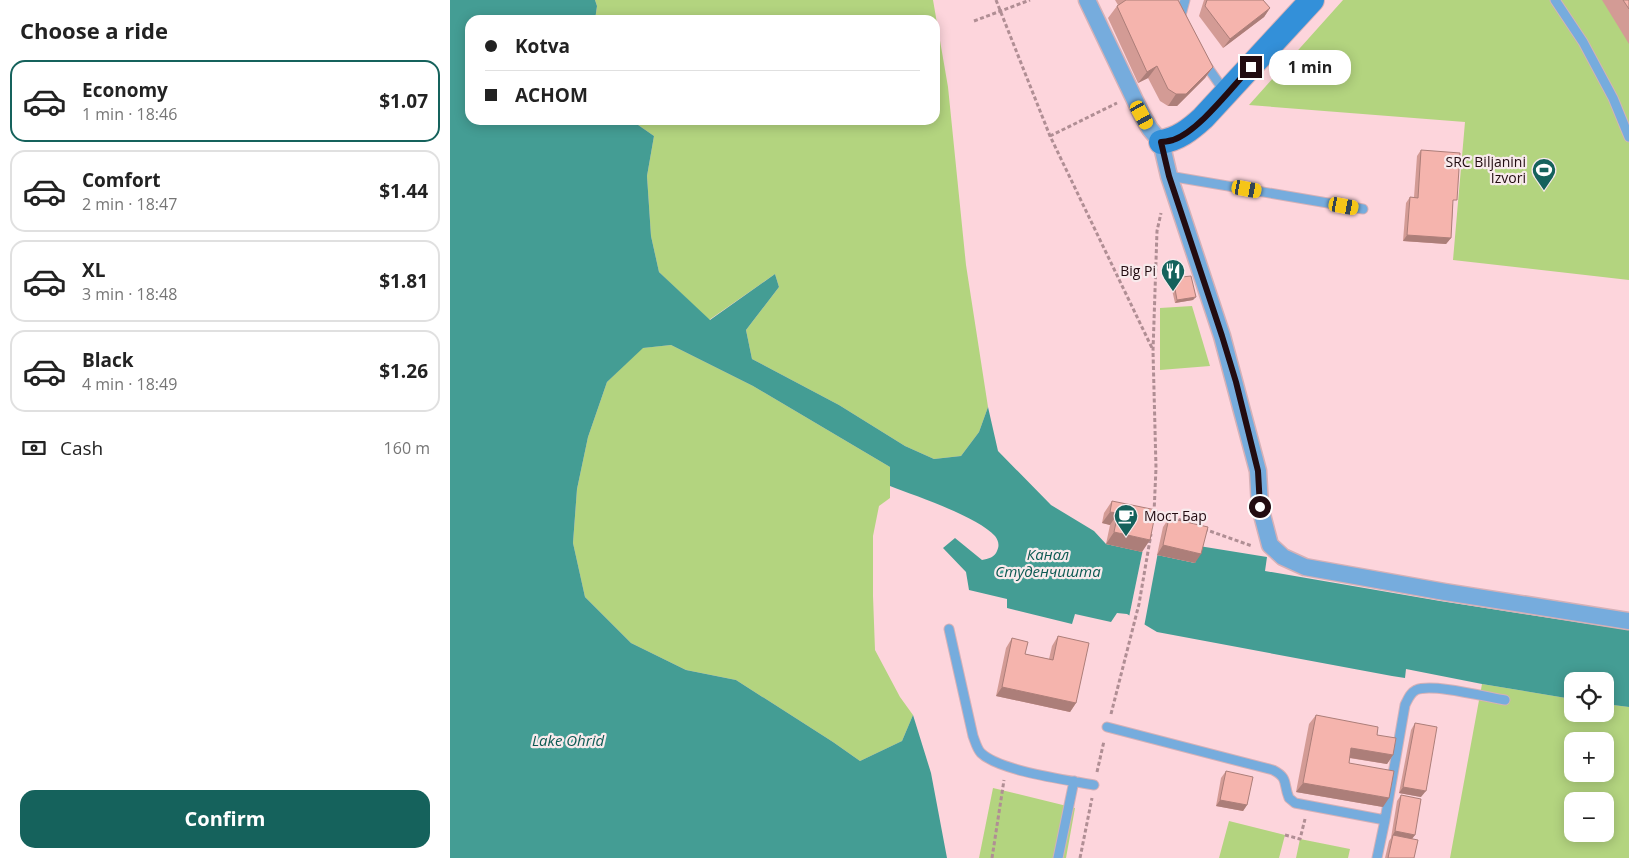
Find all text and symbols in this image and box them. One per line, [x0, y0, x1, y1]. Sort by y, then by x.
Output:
text: Choose a ride [20, 15, 168, 45]
text: Kotva [515, 33, 570, 59]
callout: 1 min [1268, 50, 1351, 84]
route end [1240, 56, 1262, 78]
text: 1 min [1288, 56, 1332, 78]
text: Economy [82, 77, 168, 103]
icon: car [22, 79, 67, 124]
text: АСНОМ [515, 82, 588, 108]
text: $1.07 [379, 88, 428, 114]
car [1128, 98, 1155, 132]
text: 1 min · 18:46 [82, 103, 177, 125]
place label: SRC Biljanini Izvori [1446, 152, 1526, 187]
sports icon: SRC Biljanini Izvori [1531, 157, 1557, 191]
text: Comfort [82, 167, 161, 193]
icon: car [22, 169, 67, 214]
text: $1.44 [379, 178, 428, 204]
car [1230, 179, 1263, 199]
text: 2 min · 18:47 [82, 193, 177, 215]
car [1327, 196, 1360, 216]
text: XL [82, 257, 105, 283]
restaurant icon: Big Pi [1160, 258, 1186, 292]
icon: car [22, 259, 67, 304]
place label: Big Pi [1120, 261, 1156, 280]
text: $1.81 [379, 268, 428, 294]
text: 3 min · 18:48 [82, 283, 177, 305]
text: Black [82, 347, 134, 373]
icon: car [22, 349, 67, 394]
text: $1.26 [379, 358, 428, 384]
text: 4 min · 18:49 [82, 373, 177, 395]
icon: cash [20, 434, 48, 462]
text: Cash [60, 435, 103, 461]
text: 160 m [384, 437, 430, 459]
route start [1249, 496, 1271, 518]
cafe icon: Мост Бар [1113, 503, 1139, 537]
place label: Мост Бар [1144, 506, 1207, 525]
water label: Канал Студенчишта [995, 544, 1101, 581]
map controls [1564, 672, 1614, 842]
button: locate [1564, 672, 1614, 722]
water label: Lake Ohrid [532, 730, 604, 750]
button: + [1564, 732, 1614, 782]
button: Confirm [20, 790, 430, 848]
button: − [1564, 792, 1614, 842]

